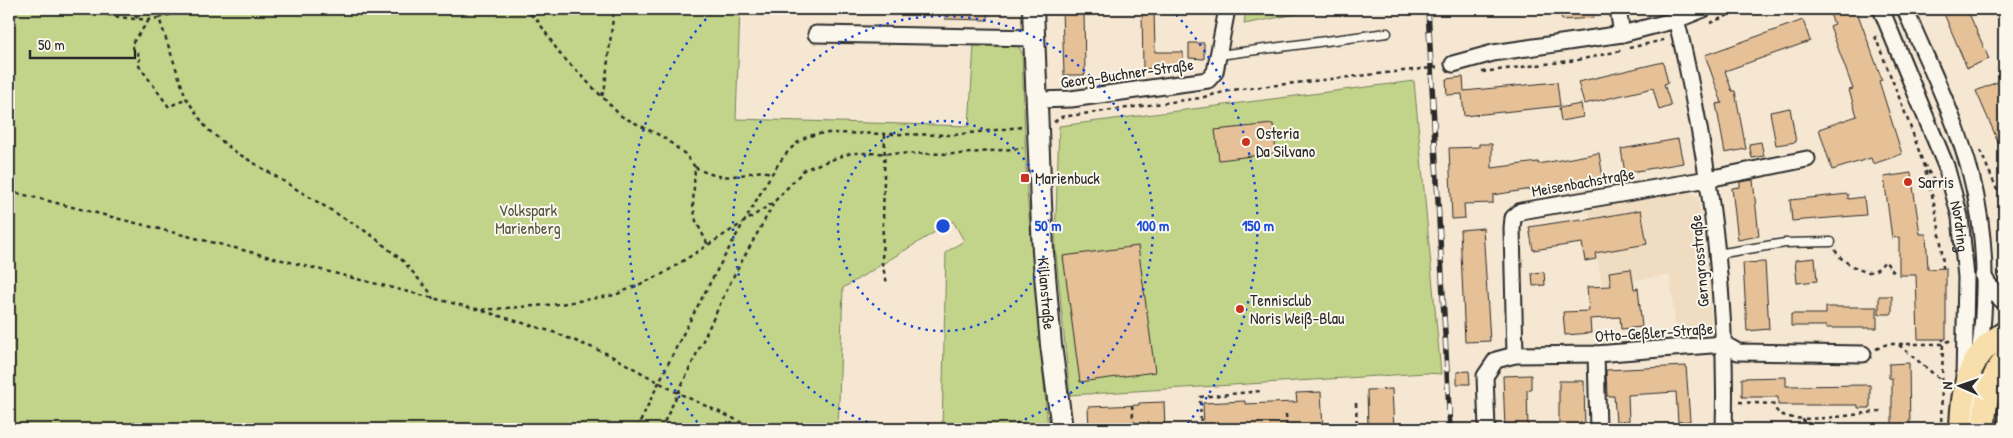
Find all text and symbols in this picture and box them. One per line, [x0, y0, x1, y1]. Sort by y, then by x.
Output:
scale bar [30, 28, 135, 60]
text: 50 m [38, 34, 65, 55]
street label: Georg-Buchner-Straße [1059, 53, 1196, 93]
place label: Osteria Da Silvano [1256, 122, 1316, 162]
marker: Osteria Da Silvano [1240, 136, 1252, 148]
street label: Meisenbachstraße [1530, 162, 1637, 202]
place label: Marienbuck [1035, 167, 1100, 189]
place label: Sarris [1918, 171, 1954, 193]
marker: Marienbuck [1019, 172, 1031, 184]
marker: Sarris [1902, 176, 1914, 188]
street label: Nordring [1945, 198, 1974, 253]
park label: Volkspark Marienberg [495, 199, 561, 239]
street label: Gerngrosstraße [1684, 213, 1714, 308]
text: 50 m [1035, 215, 1061, 236]
text: 100 m [1137, 215, 1169, 236]
text: 150 m [1242, 215, 1274, 236]
centre of rings [934, 217, 952, 235]
street label: Kilianstraße [1033, 257, 1061, 331]
place label: Tennisclub Noris Weiß-Blau [1250, 289, 1345, 329]
marker: Tennisclub Noris Weiß-Blau [1234, 303, 1246, 315]
street label: Otto-Geßler-Straße [1594, 317, 1715, 347]
north arrow [1936, 360, 1986, 410]
text: N [1937, 381, 1956, 390]

